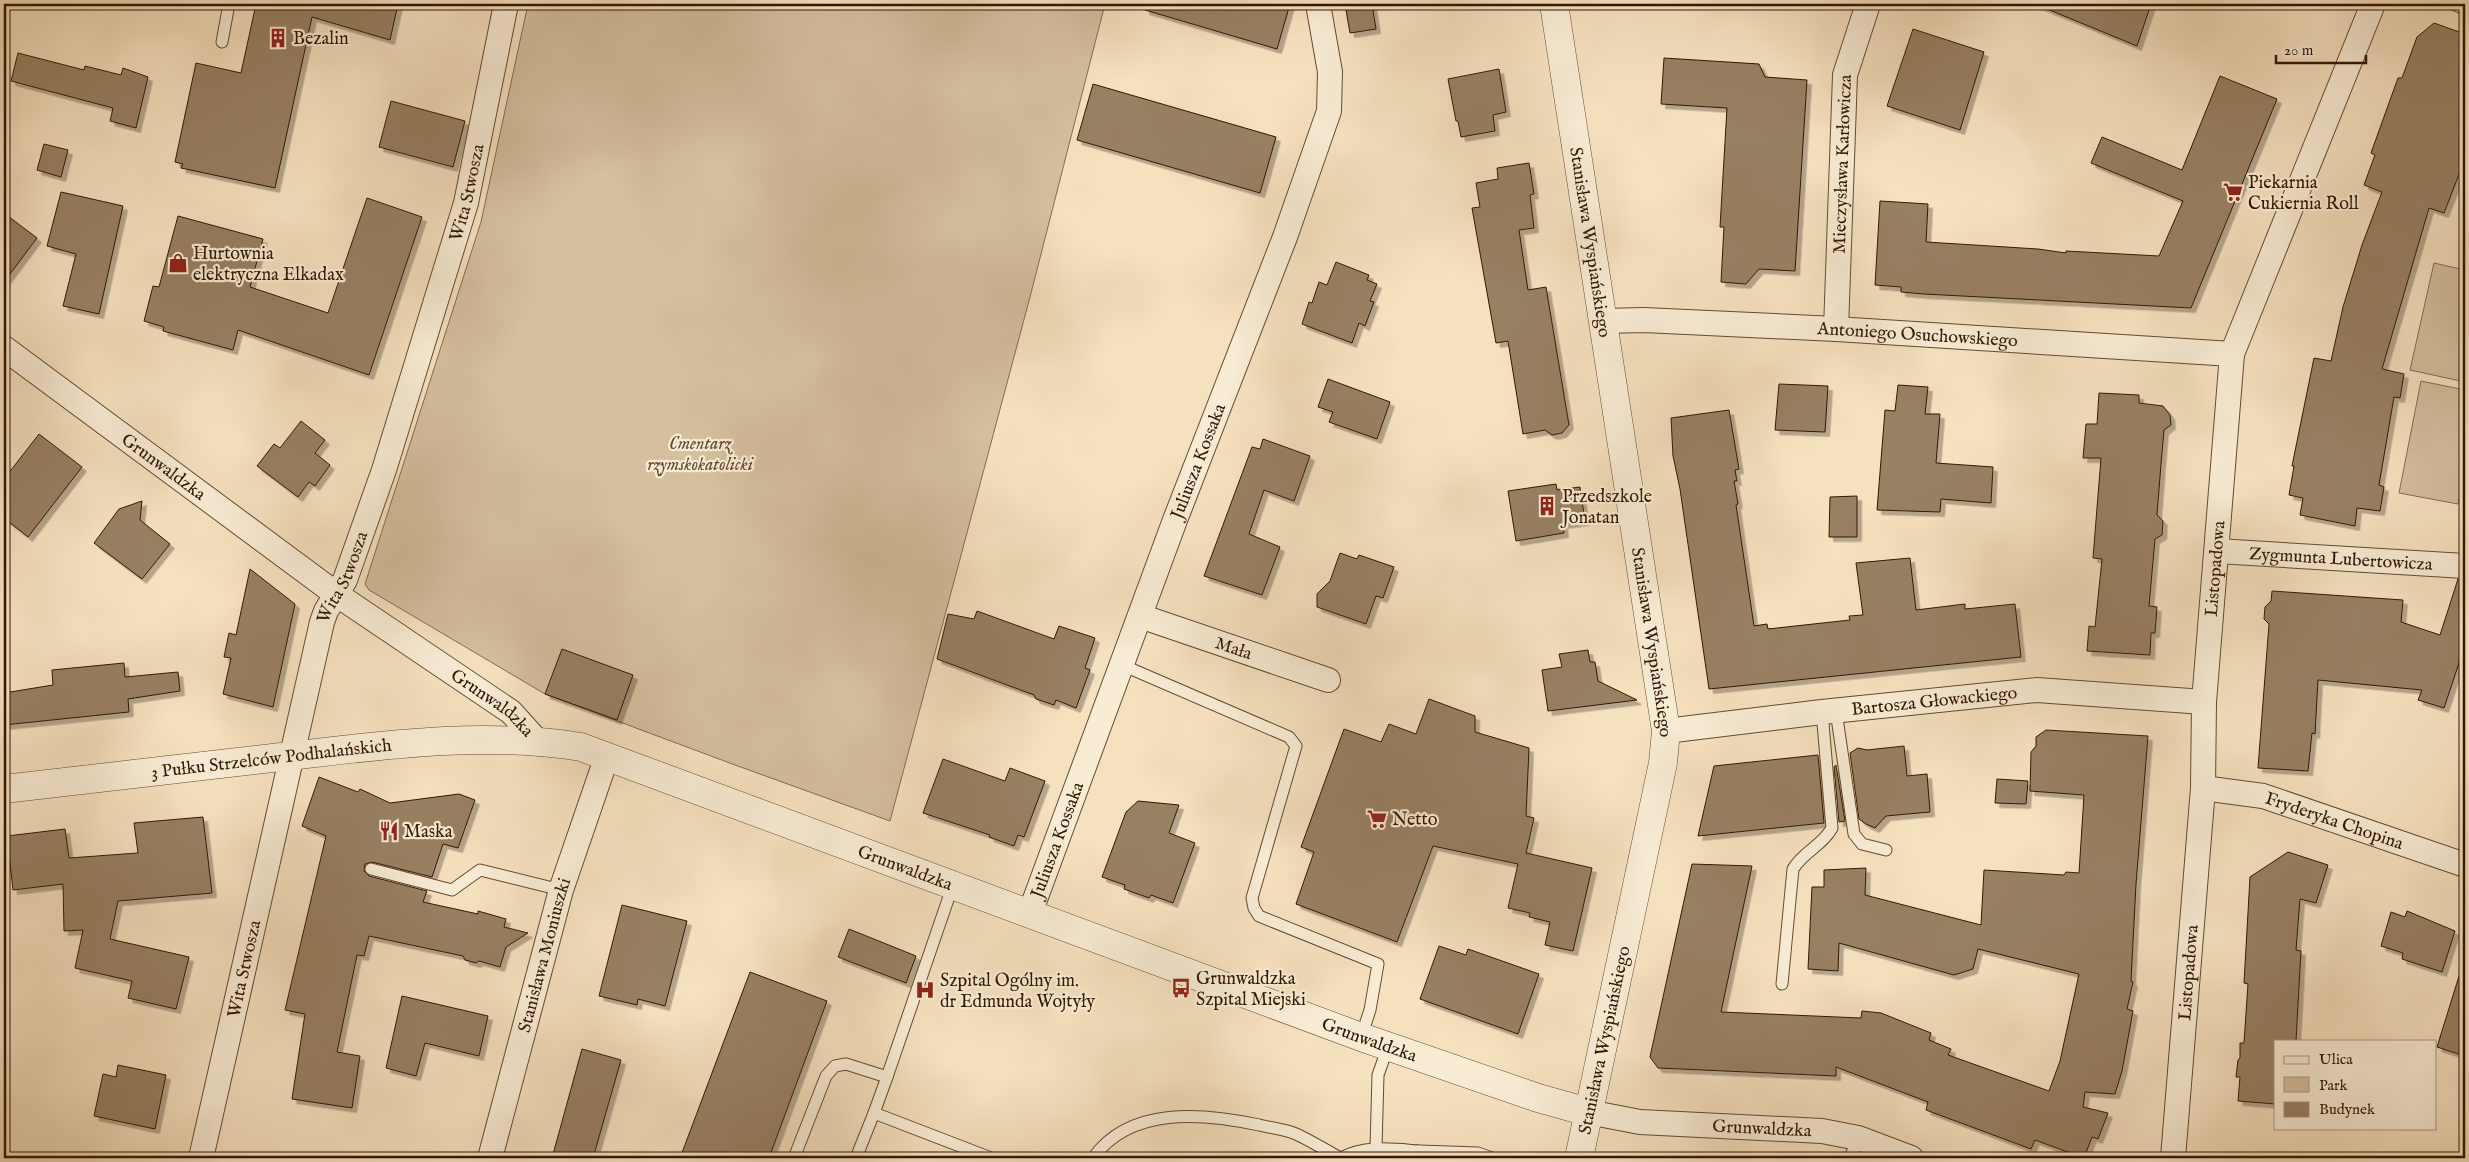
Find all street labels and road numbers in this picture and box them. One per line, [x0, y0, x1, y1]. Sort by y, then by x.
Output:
street label: Mieczysława Karłowicza [1829, 74, 1858, 254]
street label: Wita Stwosza [445, 142, 491, 244]
street label: Stanisława Wyspiańskiego [1563, 146, 1615, 340]
street label: Antoniego Osuchowskiego [1816, 318, 2019, 353]
street label: Juliusza Kossaka [1166, 400, 1232, 525]
street label: Grunwaldzka [116, 429, 210, 507]
street label: Listopadowa [2201, 520, 2232, 618]
street label: Wita Stwosza [313, 528, 374, 626]
street label: Zygmunta Lubertowicza [2248, 543, 2433, 577]
street label: Stanisława Wyspiańskiego [1625, 546, 1676, 739]
street label: Mała [1212, 632, 1255, 666]
street label: Grunwaldzka [446, 665, 538, 743]
street label: Bartosza Głowackiego [1850, 682, 2019, 722]
street label: 3 Pułku Strzelców Podhalańskich [150, 735, 393, 785]
street label: Juliusza Kossaka [1026, 779, 1090, 903]
street label: Fryderyka Chopina [2262, 788, 2406, 856]
street label: Grunwaldzka [854, 841, 956, 897]
street label: Stanisława Moniuszki [514, 875, 577, 1035]
street label: Wita Stwosza [223, 918, 267, 1020]
street label: Listopadowa [2174, 924, 2205, 1022]
street label: Stanisława Wyspiańskiego [1574, 944, 1637, 1137]
street label: Grunwaldzka [1318, 1013, 1420, 1068]
street label: Grunwaldzka [1712, 1116, 1812, 1143]

